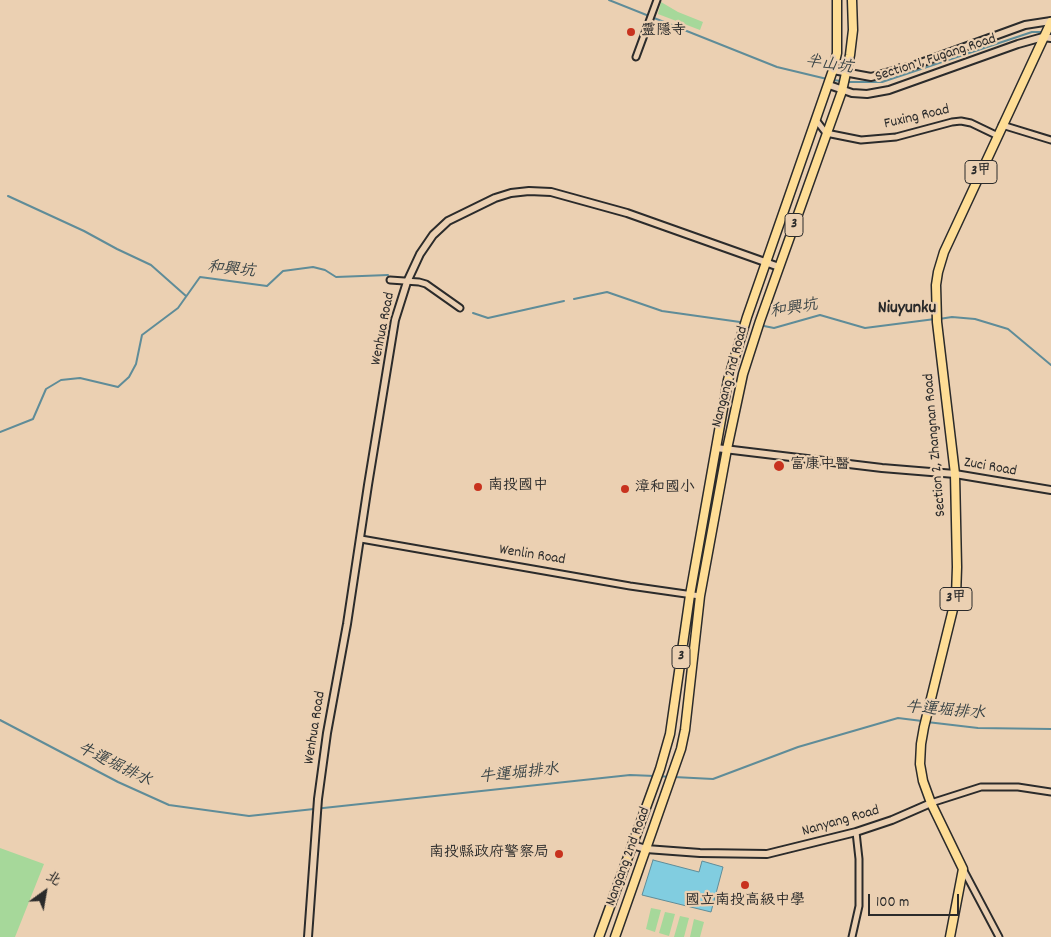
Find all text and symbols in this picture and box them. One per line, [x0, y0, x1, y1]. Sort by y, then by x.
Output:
place label: 靈隱寺 [641, 23, 686, 41]
marker: 靈隱寺 [625, 26, 637, 38]
street label: Section 1, Fugang Road [873, 31, 999, 87]
water label: 半山坑 [804, 53, 854, 79]
street label: Fuxing Road [883, 102, 951, 134]
road number: 3甲 [965, 160, 997, 183]
road number: 3 [785, 214, 803, 236]
water label: 和興坑 [206, 259, 256, 283]
street label: Wenhua Road [368, 291, 400, 367]
water label: 和興坑 [769, 297, 819, 323]
district label: Niuyunku [878, 299, 936, 321]
street label: Nangang 2nd Road [709, 324, 753, 430]
street label: Section 2, Zhangnan Road [921, 373, 951, 517]
street label: Zuci Road [962, 455, 1018, 481]
place label: 富康中醫 [790, 457, 850, 475]
marker: 富康中醫 [772, 459, 786, 473]
place label: 南投國中 [488, 478, 548, 496]
place label: 漳和國小 [635, 480, 695, 498]
marker: 南投國中 [472, 481, 484, 493]
marker: 漳和國小 [619, 483, 631, 495]
street label: Wenlin Road [498, 542, 566, 570]
road number: 3甲 [940, 588, 972, 610]
road number: 3 [672, 646, 690, 669]
street label: Wenhua Road [301, 690, 331, 766]
water label: 牛運堀排水 [904, 699, 986, 725]
water label: 牛運堀排水 [74, 740, 154, 792]
water label: 牛運堀排水 [478, 761, 560, 789]
street label: Nanyang Road [800, 802, 882, 842]
street label: Nangang 2nd Road [603, 805, 655, 909]
place label: 南投縣政府警察局 [429, 845, 549, 863]
marker: 南投縣政府警察局 [553, 848, 565, 860]
north arrow [20, 867, 70, 917]
text: 北 [42, 867, 64, 891]
marker: 國立南投高級中學 [739, 879, 751, 891]
scale bar [871, 884, 962, 916]
text: 100 m [876, 892, 909, 914]
place label: 國立南投高級中學 [685, 893, 805, 911]

